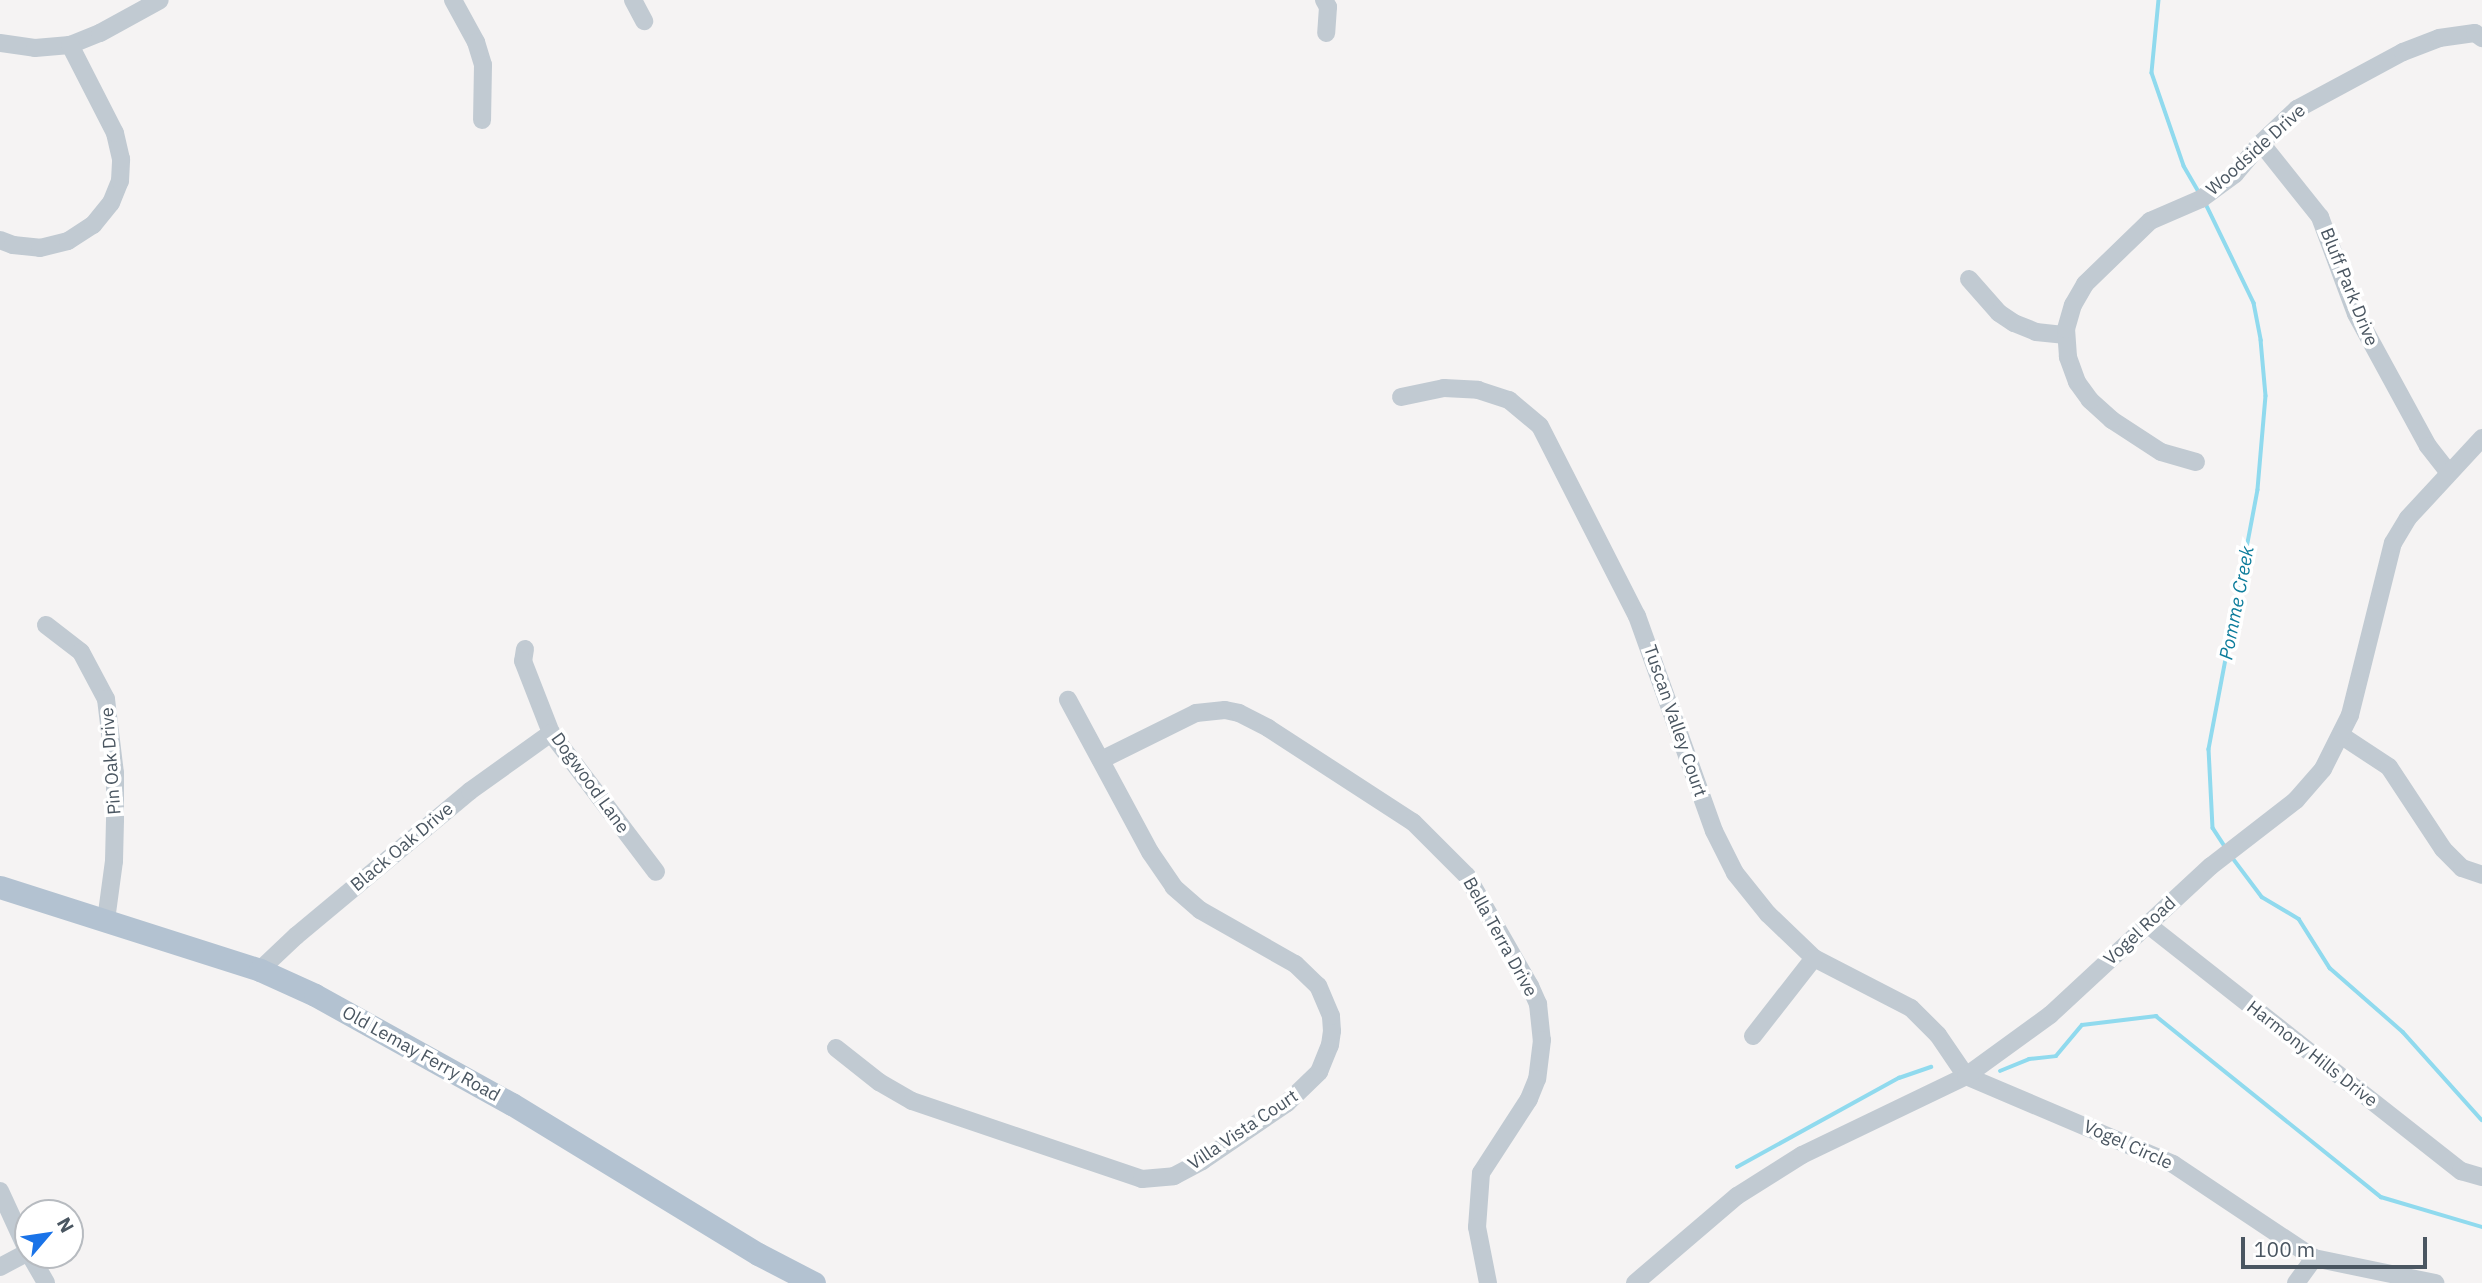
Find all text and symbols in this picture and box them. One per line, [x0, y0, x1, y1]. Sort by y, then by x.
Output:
street label: Woodside Drive [2202, 100, 2310, 200]
street label: Bluff Park Drive [2316, 225, 2382, 349]
water label: Pomme Creek [2215, 544, 2259, 662]
street label: Tuscan Valley Court [1639, 642, 1711, 800]
street label: Pin Oak Drive [96, 707, 126, 815]
street label: Dogwood Lane [546, 729, 634, 837]
street label: Black Oak Drive [346, 798, 458, 896]
street label: Bella Terra Drive [1458, 874, 1542, 1000]
street label: Vogel Road [2100, 892, 2180, 970]
street label: Harmony Hills Drive [2242, 996, 2382, 1112]
street label: Old Lemay Ferry Road [338, 1002, 504, 1106]
street label: Villa Vista Court [1184, 1085, 1302, 1175]
street label: Vogel Circle [2080, 1116, 2176, 1174]
north arrow [14, 1199, 84, 1269]
text: N [52, 1213, 79, 1237]
scale bar [2244, 1224, 2430, 1268]
text: 100 m [2254, 1235, 2315, 1263]

